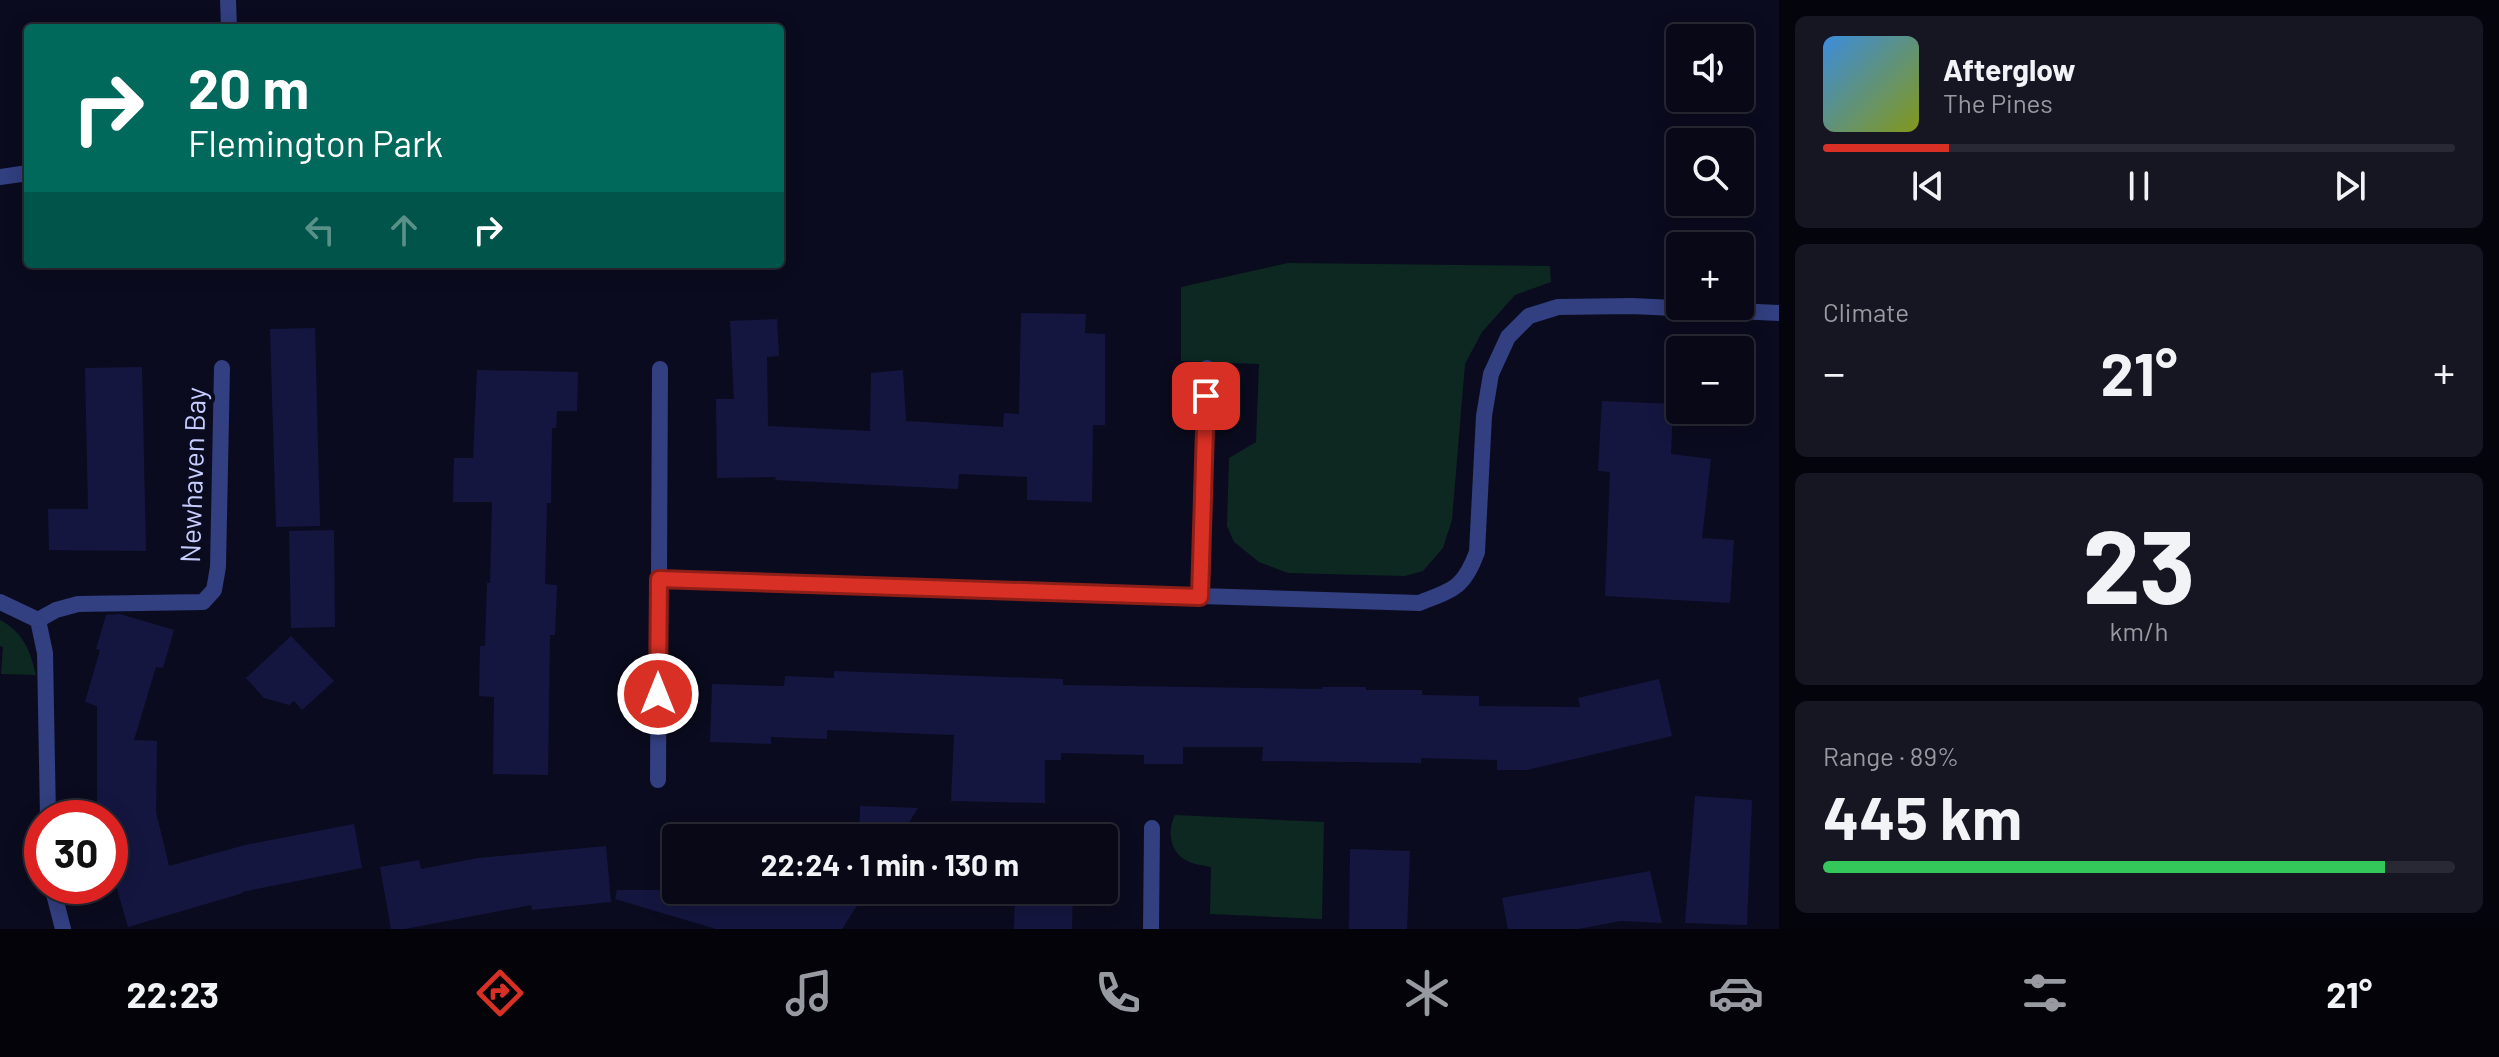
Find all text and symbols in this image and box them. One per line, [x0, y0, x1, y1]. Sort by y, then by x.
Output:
map controls [1666, 24, 1754, 424]
button: sound [1666, 24, 1754, 112]
text: Afterglow [1943, 51, 2076, 87]
text: 20 m [188, 53, 309, 120]
icon: right [56, 56, 160, 160]
text: The Pines [1943, 87, 2053, 118]
text: Flemington Park [188, 121, 443, 164]
button: search [1666, 128, 1754, 216]
icon: previous [1906, 164, 1950, 208]
icon: pause [2117, 164, 2161, 208]
icon: next [2328, 164, 2372, 208]
icon: left [298, 208, 342, 252]
icon: ahead [382, 208, 426, 252]
icon: right [466, 208, 510, 252]
button: + [1666, 232, 1754, 320]
text: Climate [1823, 296, 1909, 327]
button: − [1666, 336, 1754, 424]
text: 21° [2100, 336, 2178, 408]
text: − [1823, 345, 1845, 398]
text: + [2433, 345, 2455, 398]
pin [1172, 362, 1240, 430]
icon: arrive [1184, 374, 1228, 418]
street label: Newhaven Bay [172, 386, 212, 563]
text: 23 [2083, 500, 2195, 625]
text: km/h [2110, 615, 2168, 646]
position arrow [616, 652, 700, 736]
text: Range · 89% [1823, 740, 1959, 771]
text: 445 km [1823, 780, 2022, 852]
speed limit sign: 30 [24, 800, 128, 904]
text: 22:24 · 1 min · 130 m [761, 846, 1019, 882]
icon: directions [472, 965, 528, 1021]
icon: music [781, 965, 837, 1021]
icon: phone [1090, 965, 1146, 1021]
icon: climate [1399, 965, 1455, 1021]
icon: car [1708, 965, 1764, 1021]
icon: filters [2017, 965, 2073, 1021]
text: 22:23 [127, 972, 219, 1015]
text: 21° [2326, 972, 2372, 1015]

